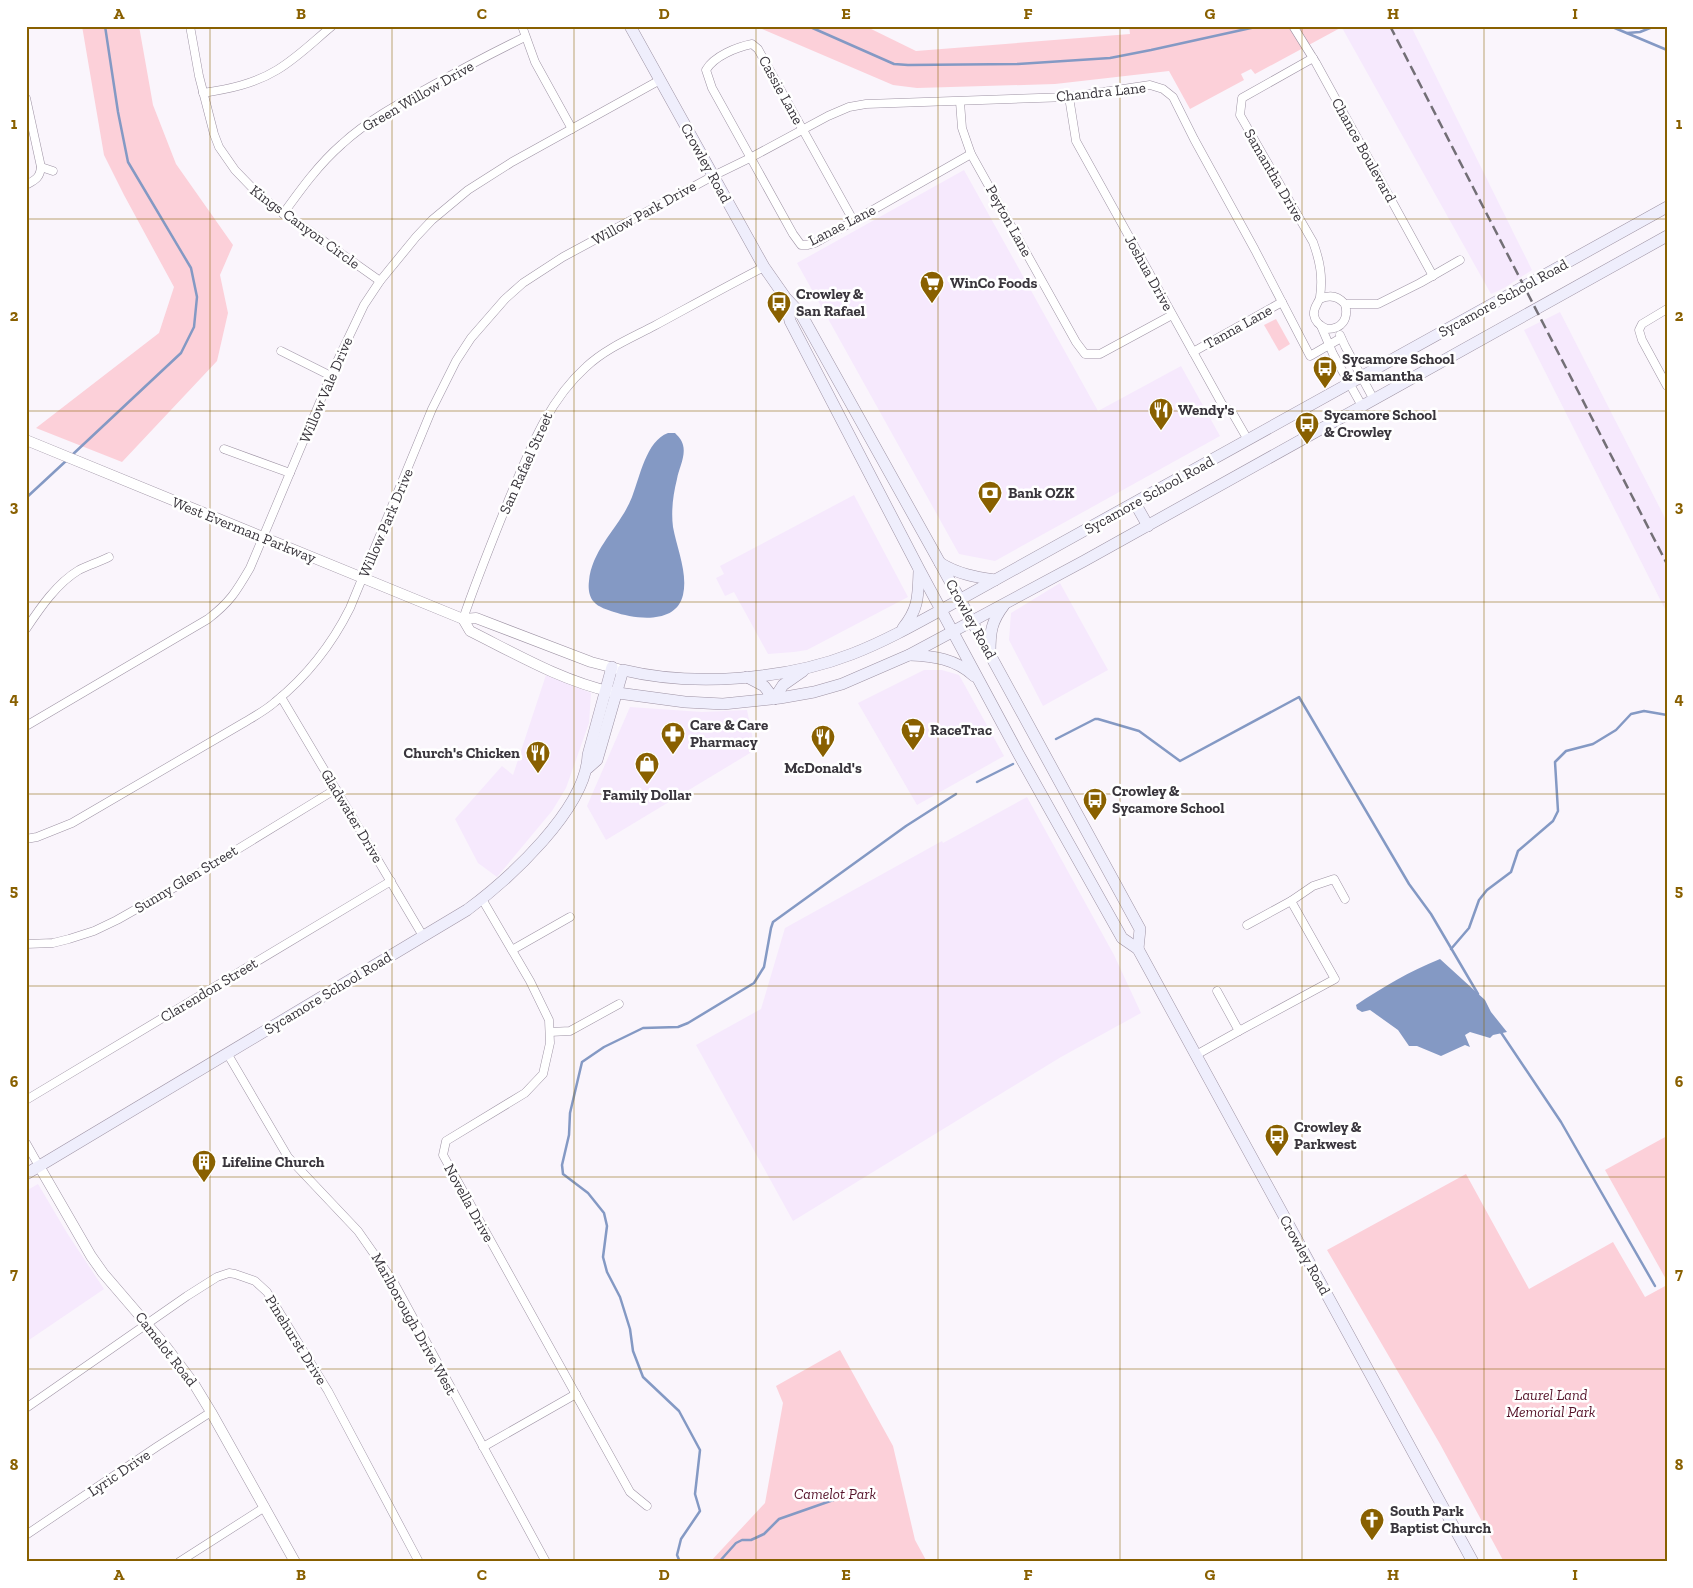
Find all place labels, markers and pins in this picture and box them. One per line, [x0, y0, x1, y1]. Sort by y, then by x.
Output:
supermarket icon: WinCo Foods [919, 270, 945, 304]
place label: WinCo Foods [950, 274, 1037, 292]
place label: Crowley & San Rafael [796, 285, 865, 320]
bus stop icon: Crowley & San Rafael [766, 290, 792, 324]
place label: Sycamore School & Samantha [1342, 350, 1454, 385]
bus stop icon: Sycamore School & Samantha [1312, 355, 1338, 389]
restaurant icon: Wendy's [1148, 397, 1174, 431]
place label: Wendy's [1178, 401, 1235, 419]
place label: Sycamore School & Crowley [1324, 406, 1436, 441]
bus stop icon: Sycamore School & Crowley [1294, 411, 1320, 445]
bank icon: Bank OZK [977, 480, 1003, 514]
place label: Bank OZK [1008, 484, 1074, 502]
place label: Care & Care Pharmacy [690, 716, 768, 751]
supermarket icon: RaceTrac [900, 717, 926, 751]
pharmacy icon: Care & Care Pharmacy [660, 721, 686, 755]
place label: RaceTrac [930, 721, 992, 739]
restaurant icon: McDonald's [810, 724, 836, 758]
restaurant icon: Church's Chicken [525, 740, 551, 774]
place label: Church's Chicken [404, 744, 520, 762]
shop icon: Family Dollar [634, 751, 660, 785]
place label: McDonald's [784, 759, 862, 777]
place label: Crowley & Sycamore School [1112, 782, 1224, 817]
place label: Family Dollar [602, 786, 692, 804]
bus stop icon: Crowley & Sycamore School [1082, 787, 1108, 821]
place label: Crowley & Parkwest [1294, 1118, 1362, 1153]
bus stop icon: Crowley & Parkwest [1264, 1123, 1290, 1157]
building icon: Lifeline Church [191, 1149, 217, 1183]
place label: Lifeline Church [222, 1153, 325, 1171]
place label: South Park Baptist Church [1390, 1502, 1491, 1537]
church icon: South Park Baptist Church [1359, 1507, 1385, 1541]

